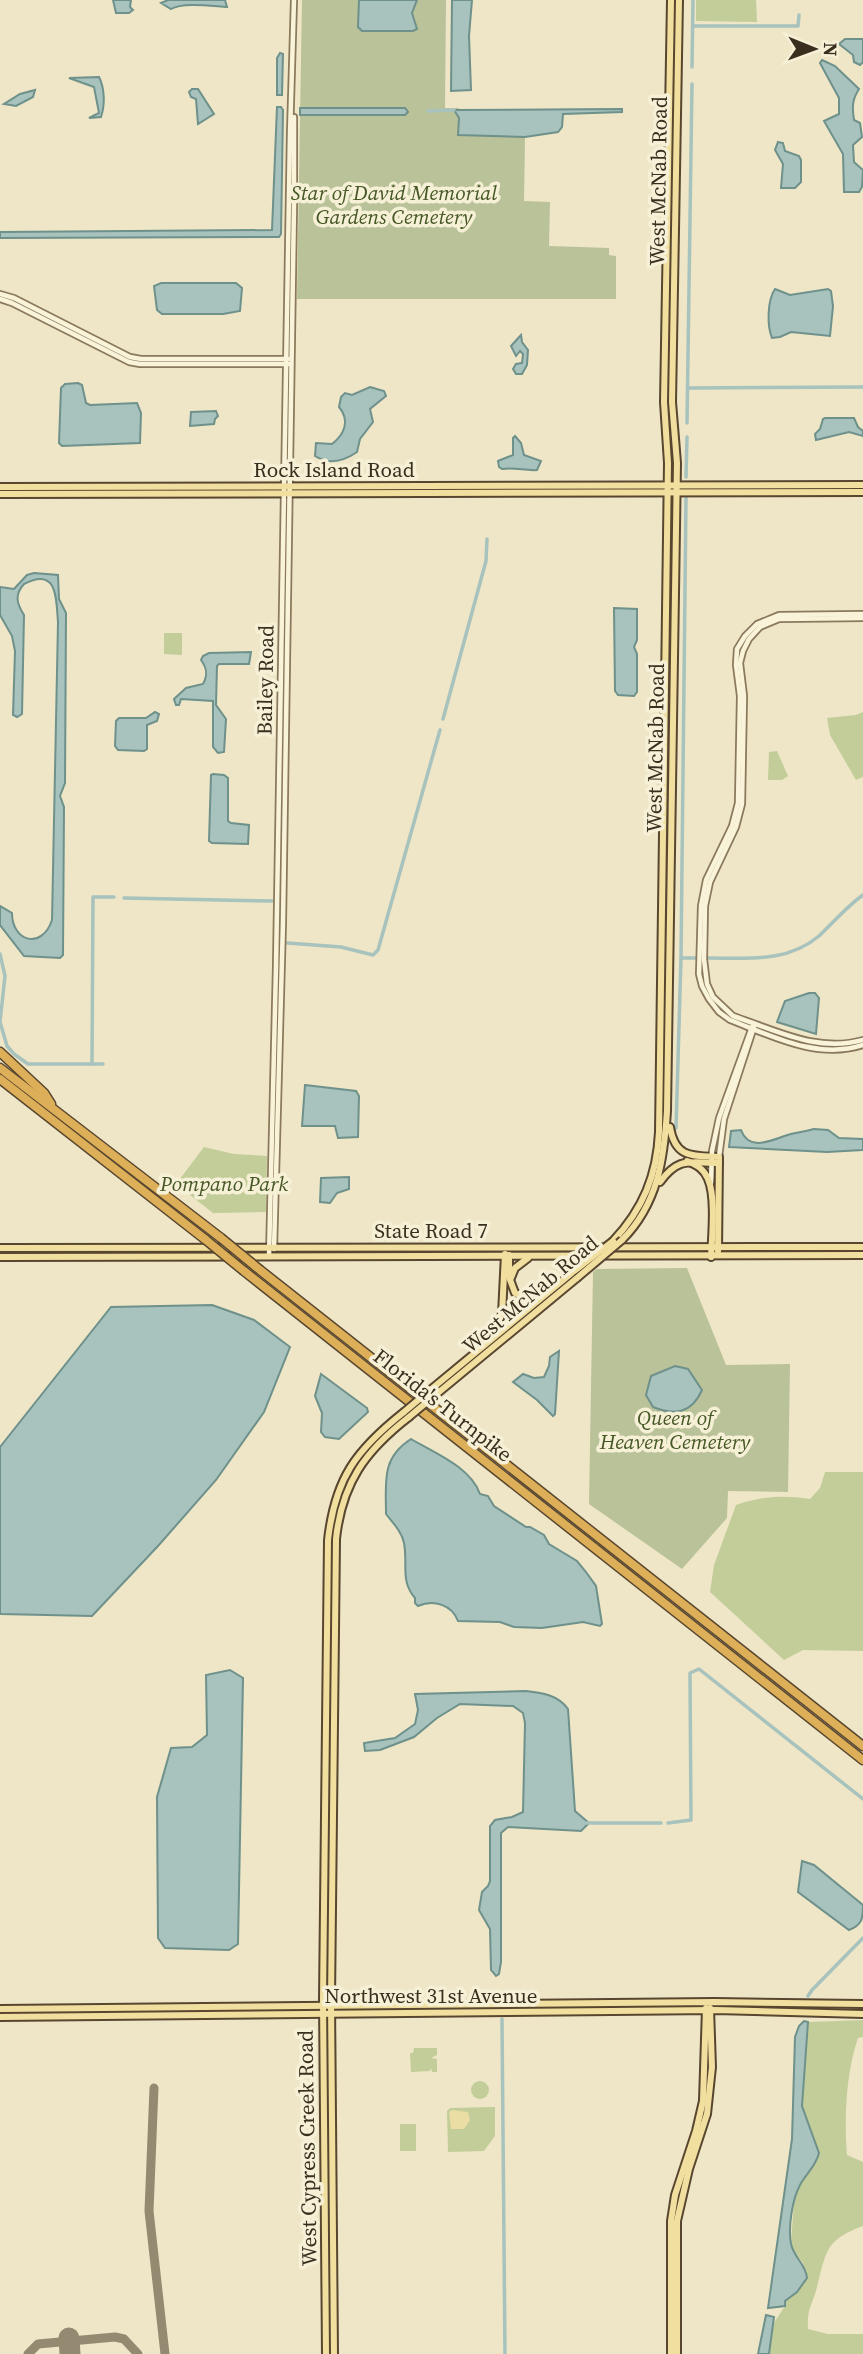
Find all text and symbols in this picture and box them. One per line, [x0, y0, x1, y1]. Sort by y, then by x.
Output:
north arrow [779, 14, 849, 84]
text: N [818, 42, 844, 57]
street label: West McNab Road [642, 96, 674, 266]
park label: Star of David Memorial Gardens Cemetery [291, 178, 497, 231]
street label: Rock Island Road [253, 455, 415, 484]
street label: Bailey Road [250, 625, 280, 735]
street label: West McNab Road [639, 663, 671, 833]
park label: Pompano Park [159, 1169, 288, 1198]
street label: State Road 7 [374, 1216, 488, 1245]
street label: West McNab Road [456, 1228, 604, 1360]
street label: Florida's Turnpike [367, 1342, 519, 1468]
park label: Queen of Heaven Cemetery [599, 1403, 751, 1456]
street label: Northwest 31st Avenue [325, 1981, 537, 2010]
street label: West Cypress Creek Road [290, 2030, 324, 2266]

